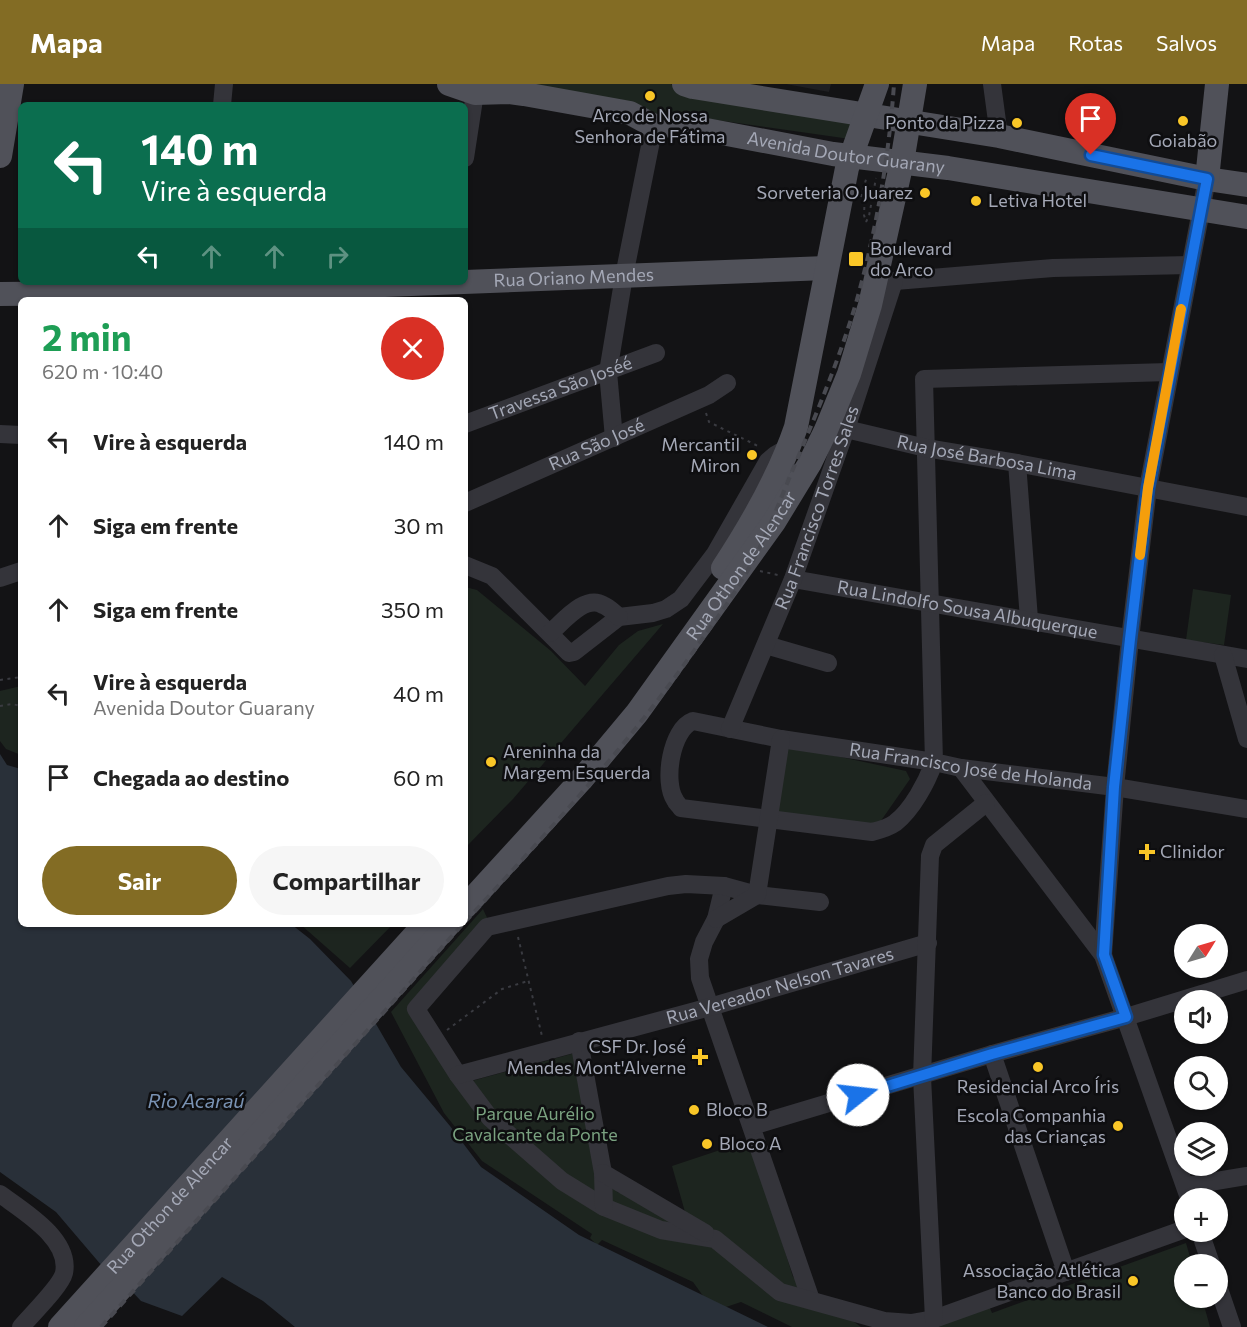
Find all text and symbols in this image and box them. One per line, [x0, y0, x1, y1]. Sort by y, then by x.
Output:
text: Mapa [30, 25, 103, 59]
text: Mapa [981, 30, 1035, 55]
text: Rotas [1068, 30, 1123, 55]
text: Salvos [1156, 30, 1217, 55]
marker: Arco de Nossa Senhora de Fátima [643, 89, 657, 103]
pin [1065, 93, 1116, 155]
icon: arrive [1074, 102, 1107, 135]
place label: Arco de Nossa Senhora de Fátima [574, 104, 726, 147]
place label: Ponto da Pizza [885, 111, 1005, 133]
marker: Goiabão [1176, 114, 1190, 128]
marker: Ponto da Pizza [1010, 116, 1024, 130]
text: 140 m [141, 122, 258, 174]
icon: left [42, 126, 120, 204]
street label: Avenida Doutor Guarany [745, 126, 946, 178]
place label: Goiabão [1149, 129, 1217, 151]
text: Vire à esquerda [141, 174, 327, 207]
place label: Sorveteria O Juarez [757, 181, 913, 203]
marker: Sorveteria O Juarez [918, 186, 932, 200]
place label: Letiva Hotel [988, 189, 1087, 211]
marker: Letiva Hotel [969, 194, 983, 208]
place label: Boulevard do Arco [870, 237, 952, 280]
icon: left [132, 240, 165, 273]
icon: ahead [195, 240, 228, 273]
icon: ahead [258, 240, 291, 273]
icon: right [321, 240, 354, 273]
marker: Boulevard do Arco [847, 250, 865, 268]
street label: Rua Oriano Mendes [493, 263, 654, 291]
text: 2 min [42, 314, 132, 358]
button: close [381, 317, 444, 380]
street label: Travessa São Joséé [486, 351, 635, 424]
text: 620 m · 10:40 [42, 359, 163, 383]
street label: Rua Francisco Torres Sales [769, 403, 863, 613]
street label: Rua São José [545, 413, 648, 475]
icon: left [42, 425, 75, 458]
text: Vire à esquerda [93, 428, 247, 455]
text: 140 m [384, 428, 444, 455]
street label: Rua José Barbosa Lima [895, 429, 1079, 484]
place label: Mercantil Miron [661, 433, 740, 476]
marker: Mercantil Miron [745, 448, 759, 462]
street label: Rua Othon de Alencar [681, 486, 800, 644]
icon: ahead [42, 509, 75, 542]
text: Siga em frente [93, 512, 238, 539]
text: 30 m [394, 512, 444, 539]
street label: Rua Lindolfo Sousa Albuquerque [836, 575, 1099, 642]
icon: ahead [42, 593, 75, 626]
text: Siga em frente [93, 596, 238, 623]
text: 350 m [381, 596, 444, 623]
text: Vire à esquerda [93, 668, 247, 695]
icon: left [42, 677, 75, 710]
text: 40 m [393, 680, 444, 707]
text: Avenida Doutor Guarany [93, 695, 315, 719]
street label: Rua Francisco José de Holanda [848, 737, 1094, 794]
place label: Areninha da Margem Esquerda [503, 740, 650, 783]
marker: Areninha da Margem Esquerda [484, 755, 498, 769]
icon: arrive [42, 761, 75, 794]
text: Chegada ao destino [93, 764, 289, 791]
text: 60 m [393, 764, 444, 791]
place label: Clinidor [1160, 840, 1225, 862]
marker: Clinidor [1138, 843, 1156, 861]
button: Sair [42, 846, 237, 915]
button: Compartilhar [249, 846, 444, 915]
north arrow [1174, 924, 1228, 978]
map controls [1174, 924, 1228, 1308]
street label: Rua Vereador Nelson Tavares [663, 942, 896, 1028]
button: sound [1174, 990, 1228, 1044]
place label: CSF Dr. José Mendes Mont'Alverne [507, 1035, 686, 1078]
marker: CSF Dr. José Mendes Mont'Alverne [691, 1048, 709, 1066]
button: search [1174, 1056, 1228, 1110]
marker: Residencial Arco Íris [1031, 1060, 1045, 1074]
position arrow [826, 1063, 890, 1127]
place label: Residencial Arco Íris [957, 1075, 1119, 1097]
water label: Rio Acaraú [147, 1088, 245, 1112]
place label: Bloco B [706, 1098, 768, 1120]
park label: Parque Aurélio Cavalcante da Ponte [452, 1102, 618, 1145]
marker: Bloco B [687, 1103, 701, 1117]
place label: Escola Companhia das Crianças [957, 1104, 1106, 1147]
marker: Escola Companhia das Crianças [1111, 1119, 1125, 1133]
button: layers [1174, 1122, 1228, 1176]
street label: Rua Othon de Alencar [102, 1132, 237, 1278]
place label: Bloco A [719, 1132, 781, 1154]
marker: Bloco A [700, 1137, 714, 1151]
button: + [1174, 1188, 1228, 1242]
button: − [1174, 1254, 1228, 1308]
place label: Associação Atlética Banco do Brasil [963, 1259, 1121, 1302]
marker: Associação Atlética Banco do Brasil [1126, 1274, 1140, 1288]

